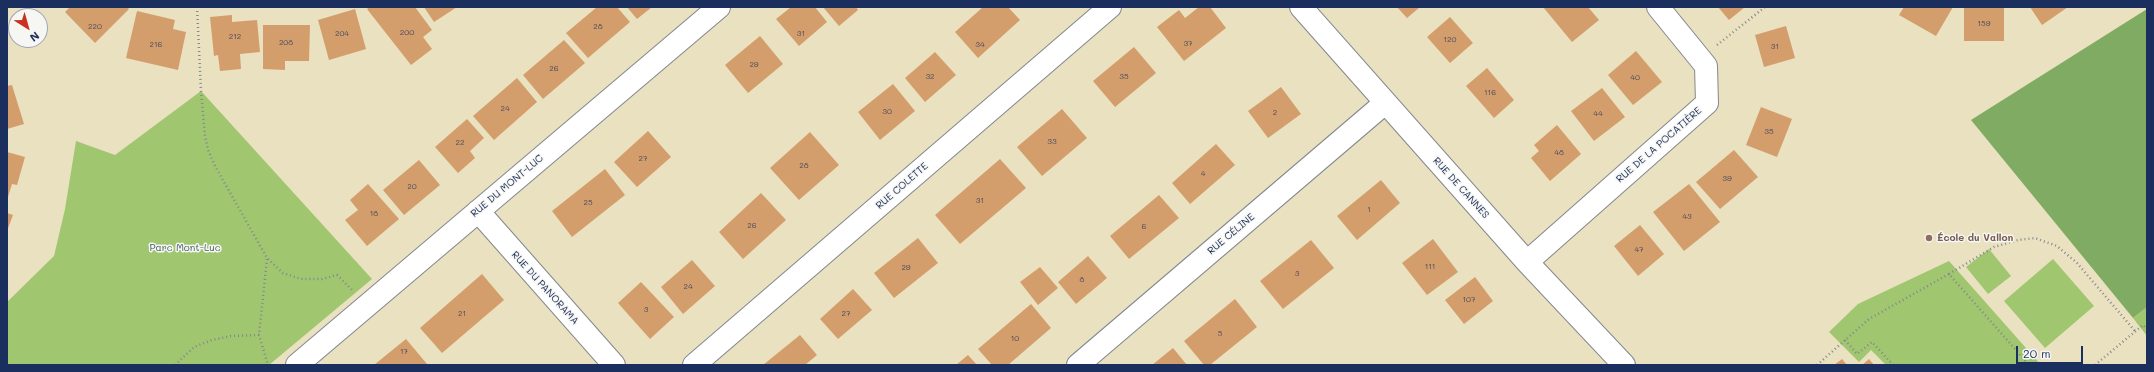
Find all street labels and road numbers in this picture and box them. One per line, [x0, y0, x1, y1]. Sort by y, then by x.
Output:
street label: RUE DE LA POCATIÈRE [1614, 105, 1704, 185]
street label: RUE DU MONT-LUC [468, 152, 546, 220]
street label: RUE DE CANNES [1430, 155, 1492, 221]
street label: RUE COLETTE [874, 160, 930, 212]
street label: RUE CÉLINE [1205, 211, 1257, 257]
street label: RUE DU PANORAMA [509, 249, 581, 327]

